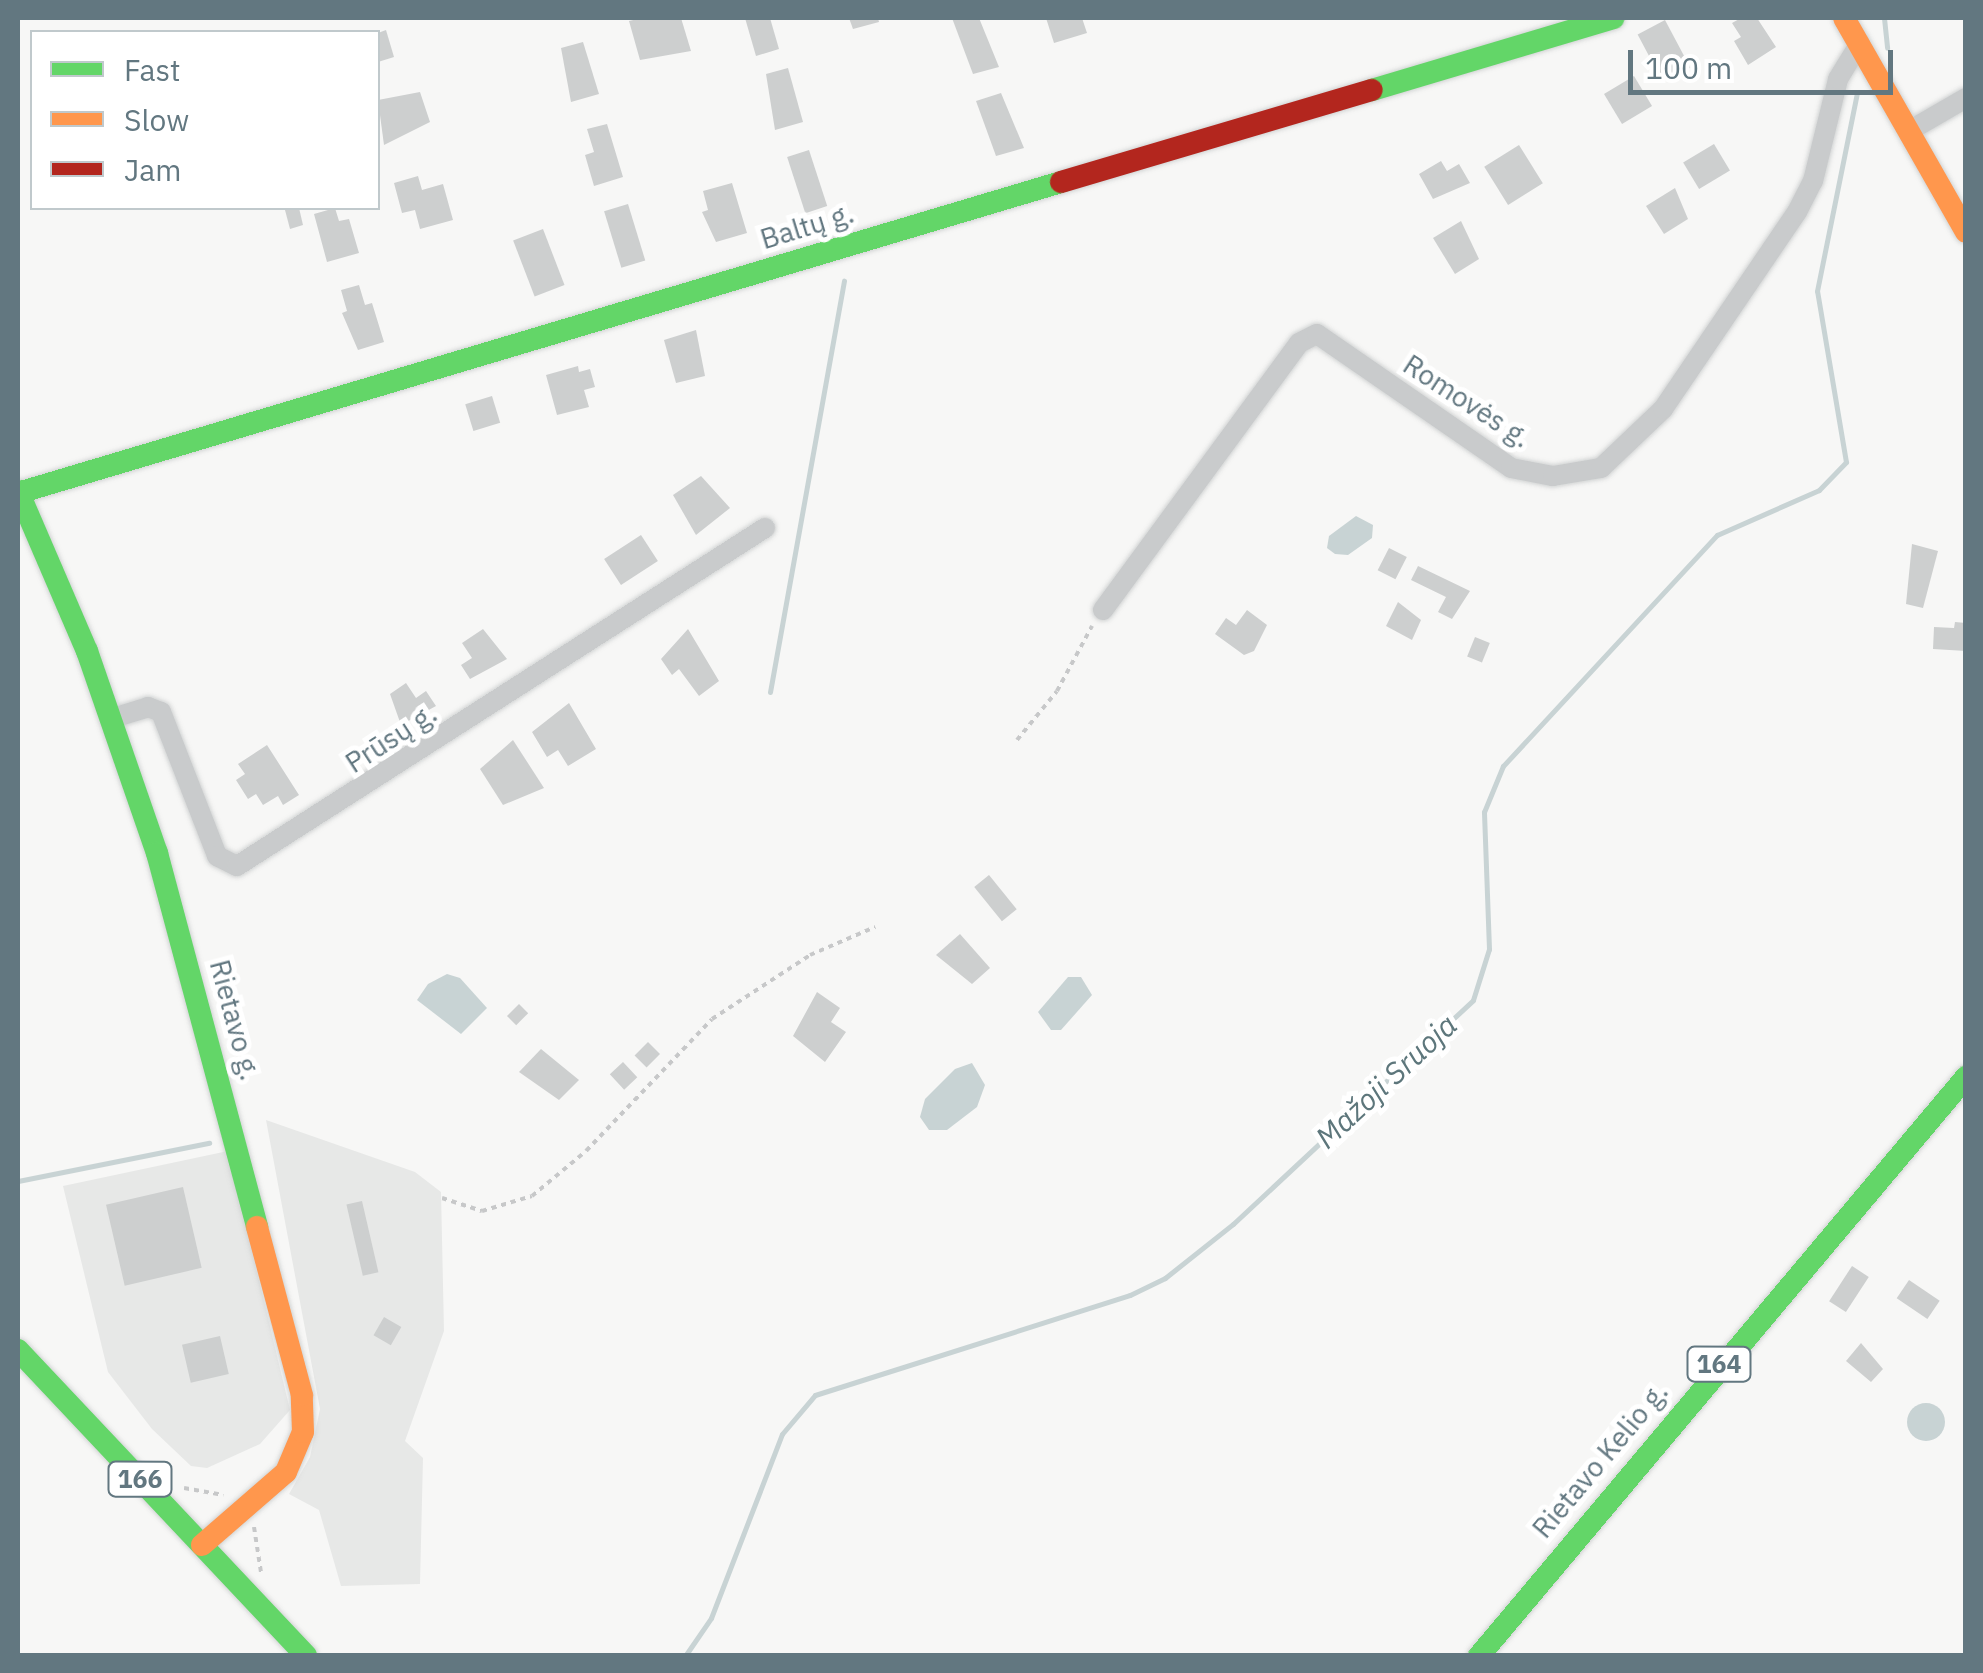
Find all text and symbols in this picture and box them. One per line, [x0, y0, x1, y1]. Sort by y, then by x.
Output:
legend [30, 30, 380, 210]
scale bar [1633, 30, 1898, 92]
text: 100 m [1645, 48, 1732, 87]
text: Fast [124, 50, 181, 89]
text: Slow [124, 100, 189, 139]
text: Jam [124, 150, 182, 189]
street label: Baltų g. [756, 196, 858, 256]
street label: Romovės g. [1397, 347, 1537, 455]
street label: Prūsų g. [339, 696, 443, 780]
street label: Rietavo g. [203, 956, 267, 1084]
water label: Mažoji Sruoja [1308, 1006, 1464, 1156]
road number: 164 [1686, 1344, 1752, 1384]
street label: Rietavo Kelio g. [1525, 1375, 1675, 1545]
road number: 166 [108, 1459, 172, 1499]

